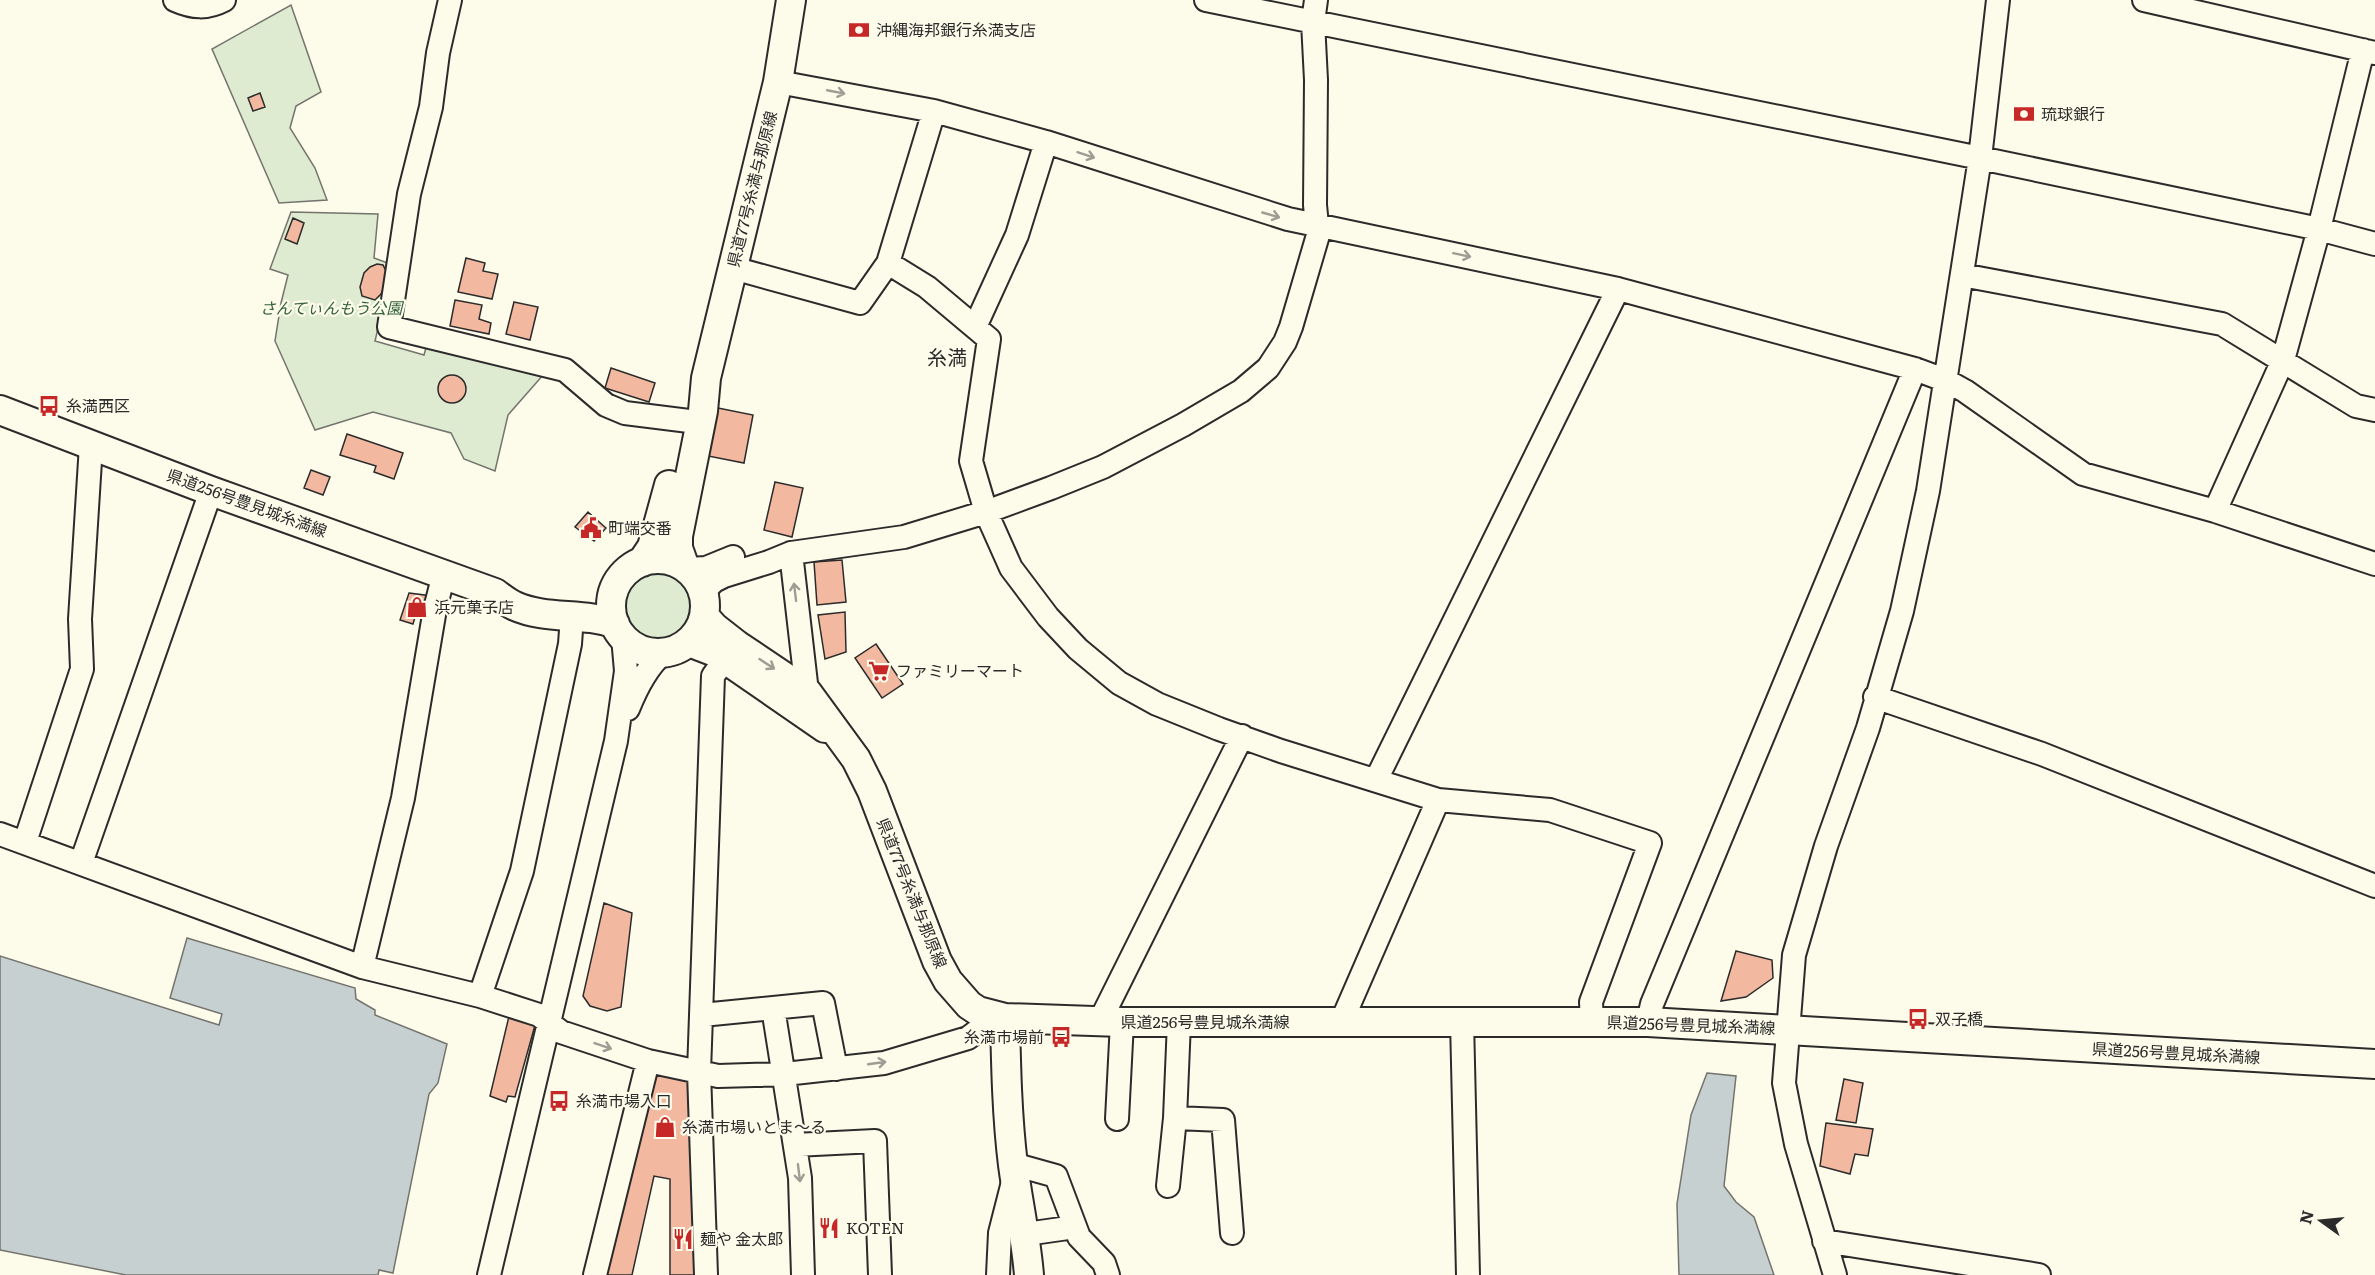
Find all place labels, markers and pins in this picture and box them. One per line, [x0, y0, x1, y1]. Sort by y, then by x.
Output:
place label: 沖縄海邦銀行糸満支店 [876, 17, 1036, 41]
bank icon: 沖縄海邦銀行糸満支店 [847, 18, 871, 42]
place label: 琉球銀行 [2041, 101, 2105, 125]
bank icon: 琉球銀行 [2012, 102, 2036, 126]
place label: 糸満西区 [66, 393, 130, 417]
bus stop icon: 糸満西区 [37, 394, 61, 418]
place label: 町端交番 [608, 515, 672, 539]
public building icon: 町端交番 [579, 516, 603, 540]
place label: 浜元菓子店 [434, 594, 514, 618]
shop icon: 浜元菓子店 [405, 595, 429, 619]
place label: ファミリーマート [896, 658, 1024, 682]
supermarket icon: ファミリーマート [867, 659, 891, 683]
place label: 双子橋 [1935, 1006, 1983, 1030]
bus stop icon: 双子橋 [1906, 1007, 1930, 1031]
place label: 糸満市場前 [964, 1024, 1044, 1048]
bus stop icon: 糸満市場前 [1049, 1025, 1073, 1049]
place label: 糸満市場入口 [576, 1088, 672, 1112]
bus stop icon: 糸満市場入口 [547, 1089, 571, 1113]
place label: 糸満市場いとま～る [682, 1114, 826, 1138]
shop icon: 糸満市場いとま～る [653, 1115, 677, 1139]
place label: KOTEN [846, 1215, 904, 1239]
restaurant icon: KOTEN [817, 1216, 841, 1240]
place label: 麺や 金太郎 [700, 1226, 783, 1250]
restaurant icon: 麺や 金太郎 [671, 1227, 695, 1251]

